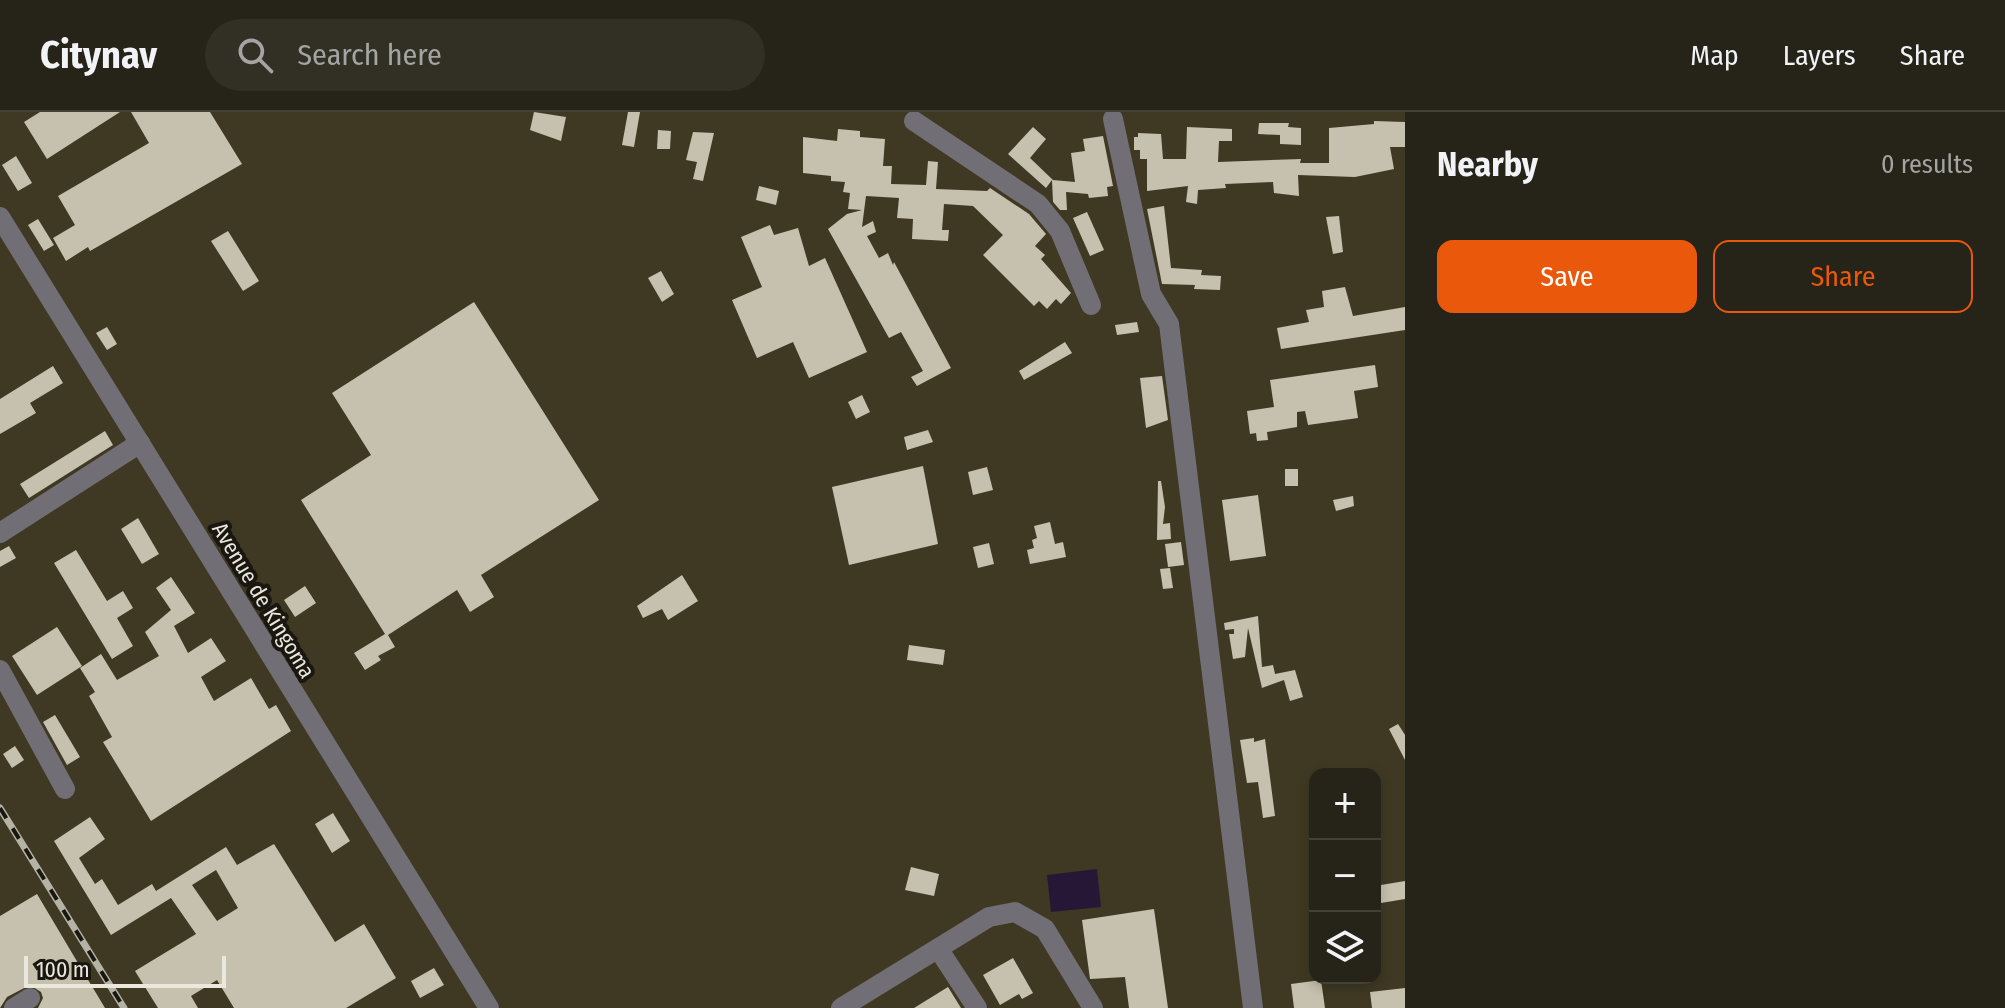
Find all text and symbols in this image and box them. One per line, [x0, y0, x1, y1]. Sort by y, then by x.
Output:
search box [205, 19, 765, 91]
text: Citynav [40, 32, 157, 78]
icon: search [233, 33, 277, 77]
text: Search here [297, 37, 442, 73]
text: Map [1690, 39, 1739, 72]
text: Layers [1783, 39, 1856, 72]
text: Share [1900, 39, 1965, 72]
text: Nearby [1437, 144, 1538, 185]
text: 0 results [1881, 149, 1973, 180]
button: Save [1437, 240, 1697, 313]
button: Share [1713, 240, 1973, 313]
street label: Avenue de Kingoma [206, 517, 321, 683]
map controls [1309, 768, 1381, 984]
button: + [1309, 768, 1381, 840]
button: − [1309, 840, 1381, 912]
button: layers [1309, 912, 1381, 984]
scale bar [24, 952, 226, 988]
text: 100 m [36, 956, 90, 983]

